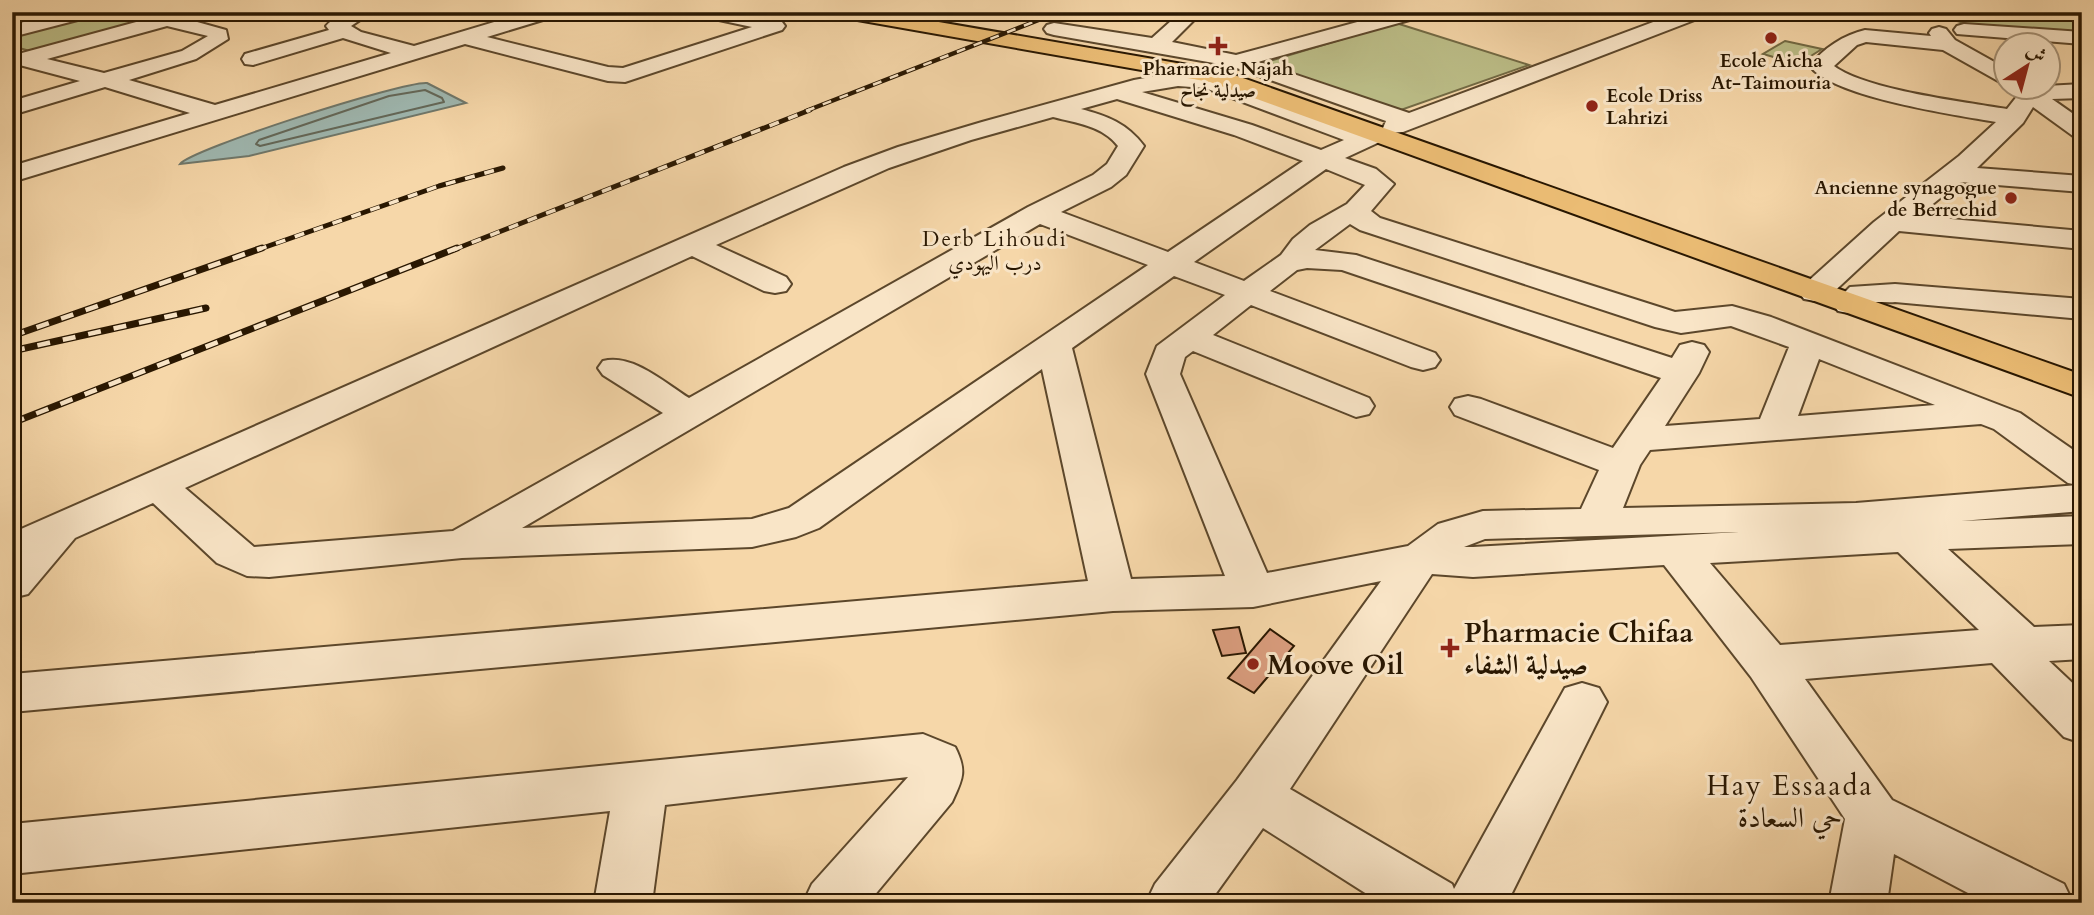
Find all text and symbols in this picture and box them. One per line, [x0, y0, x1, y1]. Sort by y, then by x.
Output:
marker: Ecole Aicha At-Taimouria [1763, 30, 1779, 46]
north arrow [1993, 32, 2062, 102]
text: ش [2021, 37, 2052, 69]
marker: Pharmacie Najah صيدلية نجاح [1210, 38, 1226, 54]
place label: Ecole Aicha At-Taimouria [1711, 48, 1832, 96]
place label: Pharmacie Najah صيدلية نجاح [1143, 56, 1294, 108]
place label: Ecole Driss Lahrizi [1606, 83, 1702, 131]
marker: Ecole Driss Lahrizi [1584, 98, 1600, 114]
place label: Ancienne synagogue de Berrechid [1814, 175, 1997, 223]
marker: Ancienne synagogue de Berrechid [2003, 190, 2019, 206]
district label: Derb Lihoudi درب اليهودي [922, 225, 1068, 279]
place label: Pharmacie Chifaa صيدلية الشفاء [1464, 614, 1693, 684]
marker: Pharmacie Chifaa صيدلية الشفاء [1442, 640, 1458, 656]
place label: Moove Oil [1267, 646, 1404, 684]
marker: Moove Oil [1245, 656, 1261, 672]
district label: Hay Essaada حي السعادة [1706, 767, 1874, 840]

